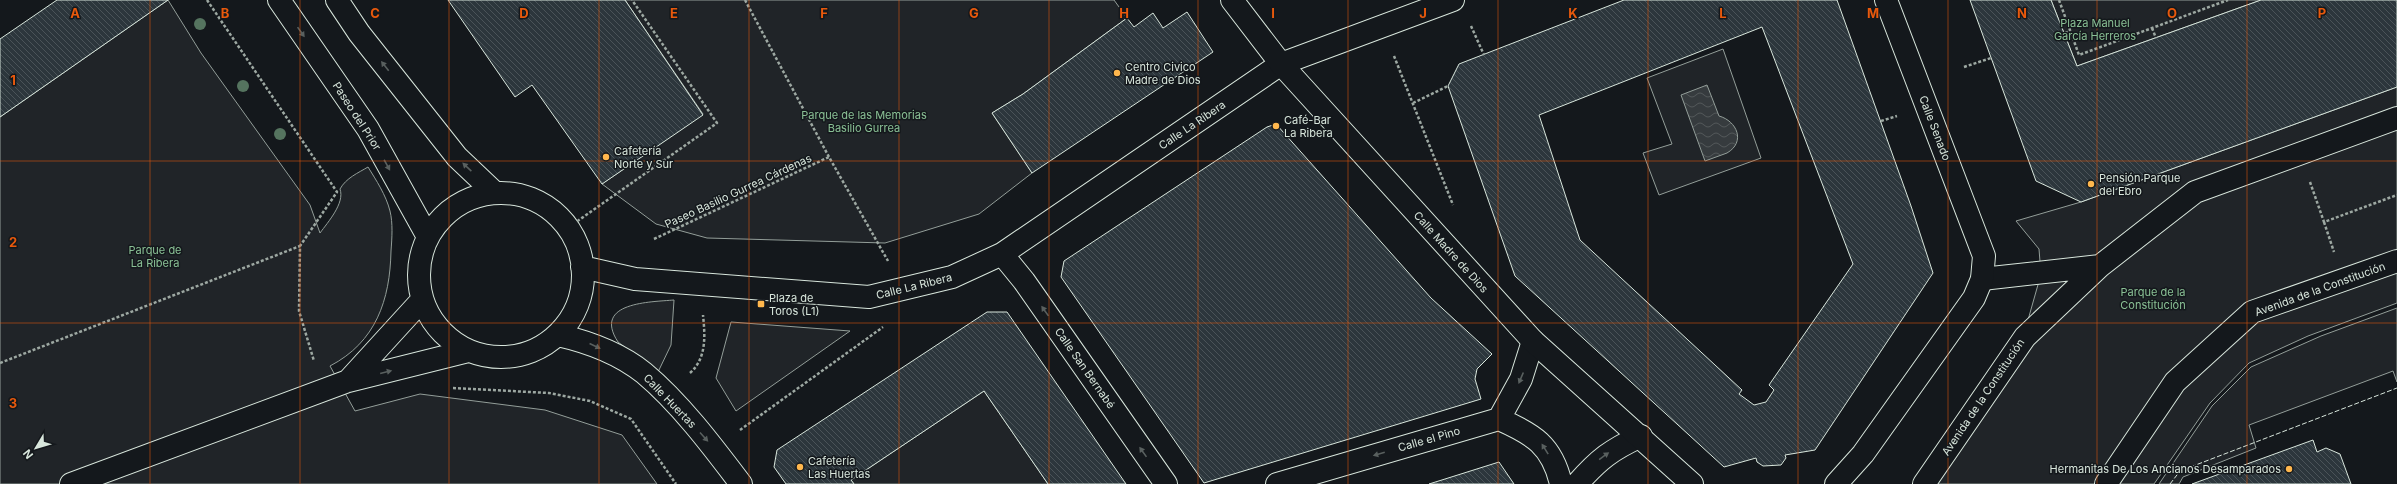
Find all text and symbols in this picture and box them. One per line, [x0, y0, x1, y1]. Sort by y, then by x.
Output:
text: A [70, 5, 80, 21]
text: B [221, 5, 230, 21]
text: C [370, 5, 380, 21]
text: D [519, 5, 529, 21]
text: E [670, 5, 678, 21]
text: F [820, 5, 828, 21]
text: G [969, 5, 979, 21]
text: H [1119, 5, 1129, 21]
text: I [1271, 5, 1275, 21]
text: J [1419, 5, 1427, 21]
text: K [1568, 5, 1578, 21]
text: L [1719, 5, 1727, 21]
text: M [1867, 5, 1879, 21]
text: N [2017, 5, 2027, 21]
text: O [2167, 5, 2177, 21]
text: P [2318, 5, 2326, 21]
park label: Plaza Manuel García Herreros [2054, 16, 2136, 43]
one-way arrow [297, 27, 305, 37]
place label: Centro Civico Madre de Dios [1125, 60, 1201, 87]
one-way arrow [381, 61, 389, 72]
marker: Centro Civico Madre de Dios [1112, 68, 1122, 78]
text: 1 [10, 72, 16, 88]
street label: Paseo del Prior [330, 79, 384, 153]
street label: Calle Senado [1916, 94, 1954, 163]
street label: Calle La Ribera [1156, 97, 1228, 153]
park label: Parque de las Memorias Basilio Gurrea [801, 108, 927, 135]
place label: Café-Bar La Ribera [1284, 113, 1333, 140]
marker: Café-Bar La Ribera [1271, 121, 1281, 131]
place label: Cafetería Norte y Sur [614, 144, 673, 171]
street label: Paseo Basilio Gurrea Cárdenas [662, 151, 814, 231]
marker: Cafetería Norte y Sur [601, 152, 611, 162]
one-way arrow [384, 159, 390, 170]
one-way arrow [462, 162, 472, 172]
place label: Pensión Parque del Ebro [2099, 171, 2180, 198]
marker: Pensión Parque del Ebro [2086, 179, 2096, 189]
street label: Calle Madre de Dios [1411, 208, 1491, 296]
text: 2 [9, 234, 17, 250]
park label: Parque de La Ribera [128, 243, 182, 270]
street label: Avenida de la Constitución [2253, 259, 2387, 319]
street label: Calle La Ribera [875, 270, 953, 302]
park label: Parque de la Constitución [2120, 285, 2186, 312]
place label: Plaza de Toros (L1) [769, 291, 820, 318]
marker: Plaza de Toros (L1) [756, 299, 766, 309]
one-way arrow [1041, 306, 1049, 316]
street label: Calle San Bernabé [1052, 325, 1118, 411]
street label: Avenida de la Constitución [1939, 336, 2027, 458]
one-way arrow [590, 343, 601, 349]
one-way arrow [380, 368, 392, 374]
street label: Calle Huertas [641, 371, 700, 431]
one-way arrow [1517, 372, 1523, 384]
text: 3 [9, 395, 17, 411]
street label: Calle el Pino [1396, 423, 1462, 455]
north arrow [16, 428, 56, 468]
one-way arrow [700, 432, 709, 443]
one-way arrow [1542, 443, 1549, 455]
text: N [20, 447, 36, 462]
one-way arrow [1139, 447, 1147, 457]
one-way arrow [1372, 451, 1384, 457]
one-way arrow [1599, 452, 1610, 460]
place label: Cafetería Las Huertas [808, 454, 871, 481]
marker: Cafetería Las Huertas [795, 462, 805, 472]
place label: Hermanitas De Los Ancianos Desamparados [2050, 462, 2281, 476]
marker: Hermanitas De Los Ancianos Desamparados [2284, 464, 2294, 474]

